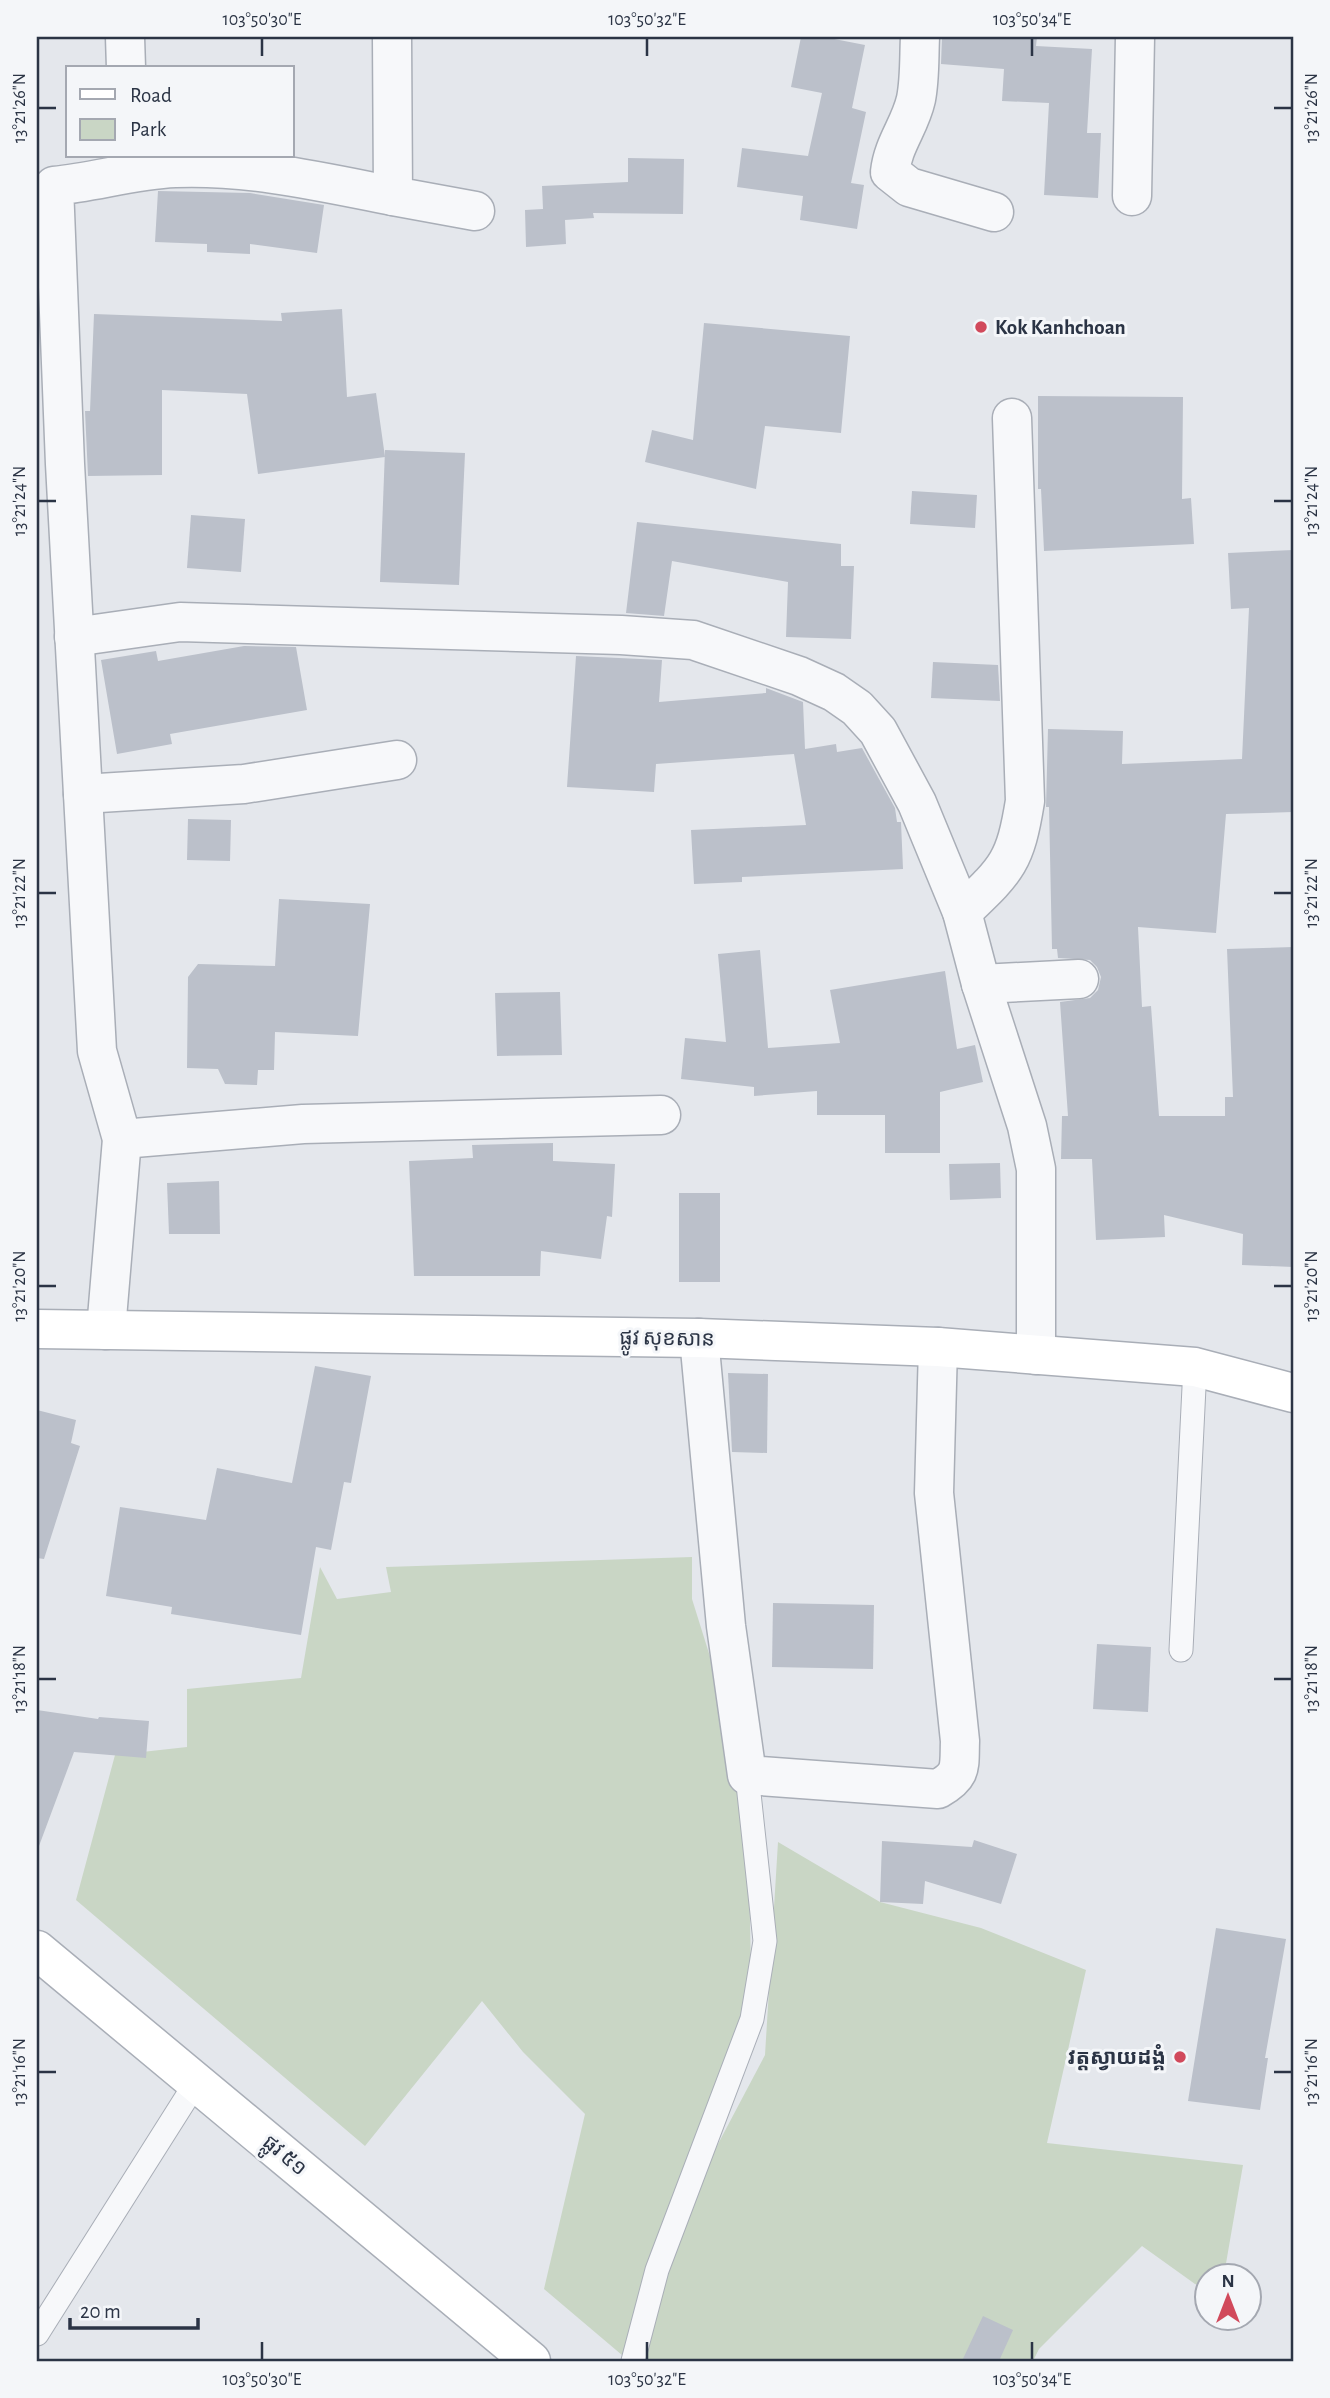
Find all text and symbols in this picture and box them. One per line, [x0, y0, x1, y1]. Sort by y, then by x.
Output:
text: 103°50'30"E [222, 11, 302, 29]
text: 103°50'32"E [608, 11, 686, 29]
text: 103°50'34"E [993, 11, 1071, 29]
legend [66, 66, 294, 158]
text: 13°21'26"N [11, 73, 29, 143]
text: 13°21'26"N [1303, 73, 1321, 143]
text: Road [130, 85, 172, 106]
text: Park [130, 119, 167, 140]
place label: Kok Kanhchoan [995, 317, 1126, 338]
marker: Kok Kanhchoan [973, 319, 989, 335]
text: 13°21'24"N [11, 466, 29, 536]
text: 13°21'24"N [1303, 466, 1321, 536]
text: 13°21'22"N [11, 858, 29, 928]
text: 13°21'22"N [1303, 858, 1321, 928]
text: 13°21'20"N [11, 1250, 29, 1322]
text: 13°21'20"N [1303, 1250, 1321, 1322]
street label: ផ្លូវ សុខសាន [619, 1327, 715, 1358]
text: 13°21'18"N [11, 1645, 29, 1713]
text: 13°21'18"N [1303, 1645, 1321, 1713]
text: 13°21'16"N [11, 2038, 29, 2106]
text: 13°21'16"N [1303, 2038, 1321, 2106]
place label: វត្តស្វាយដង្គំ [1068, 2044, 1166, 2071]
marker: វត្តស្វាយដង្គំ [1172, 2049, 1188, 2065]
street label: ផ្លូវ ៥១ [253, 2131, 311, 2186]
north arrow [1194, 2262, 1264, 2332]
text: N [1221, 2272, 1235, 2291]
scale bar [70, 2286, 198, 2330]
text: 20 m [80, 2301, 121, 2322]
text: 103°50'30"E [222, 2371, 302, 2389]
text: 103°50'32"E [608, 2371, 686, 2389]
text: 103°50'34"E [993, 2371, 1071, 2389]

